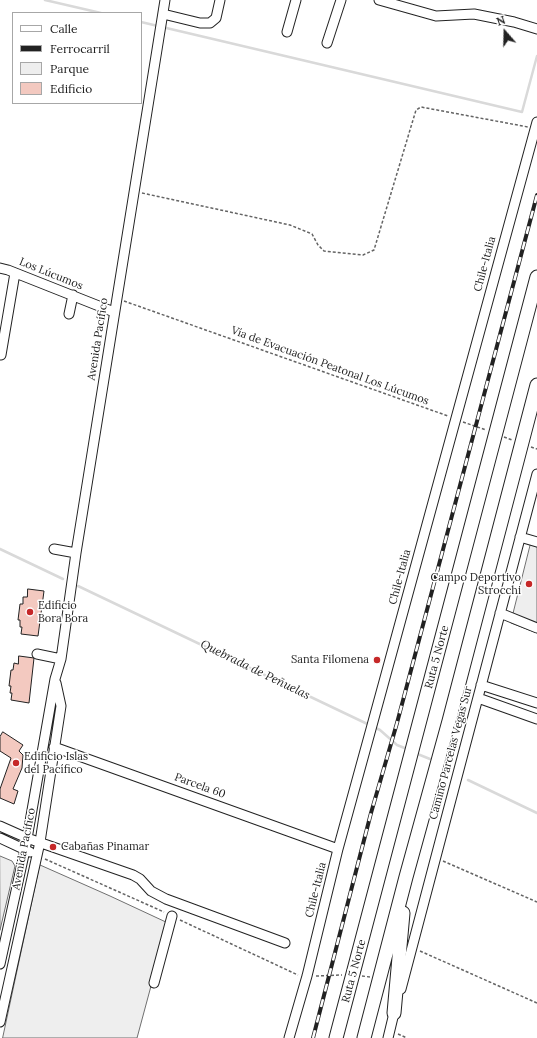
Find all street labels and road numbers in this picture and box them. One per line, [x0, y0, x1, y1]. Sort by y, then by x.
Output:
street label: Chile-Italia [471, 235, 499, 293]
street label: Los Lúcumos [17, 255, 85, 293]
street label: Avenida Pacífico [85, 297, 111, 381]
street label: Vía de Evacuación Peatonal Los Lúcumos [229, 324, 431, 408]
street label: Chile-Italia [386, 548, 414, 606]
street label: Ruta 5 Norte [422, 624, 452, 690]
street label: Camino Parcelas Vegas Sur [427, 685, 475, 821]
street label: Parcela 60 [173, 771, 227, 801]
street label: Avenida Pacífico [10, 807, 38, 891]
street label: Chile-Italia [303, 861, 329, 919]
street label: Ruta 5 Norte [339, 938, 369, 1004]

